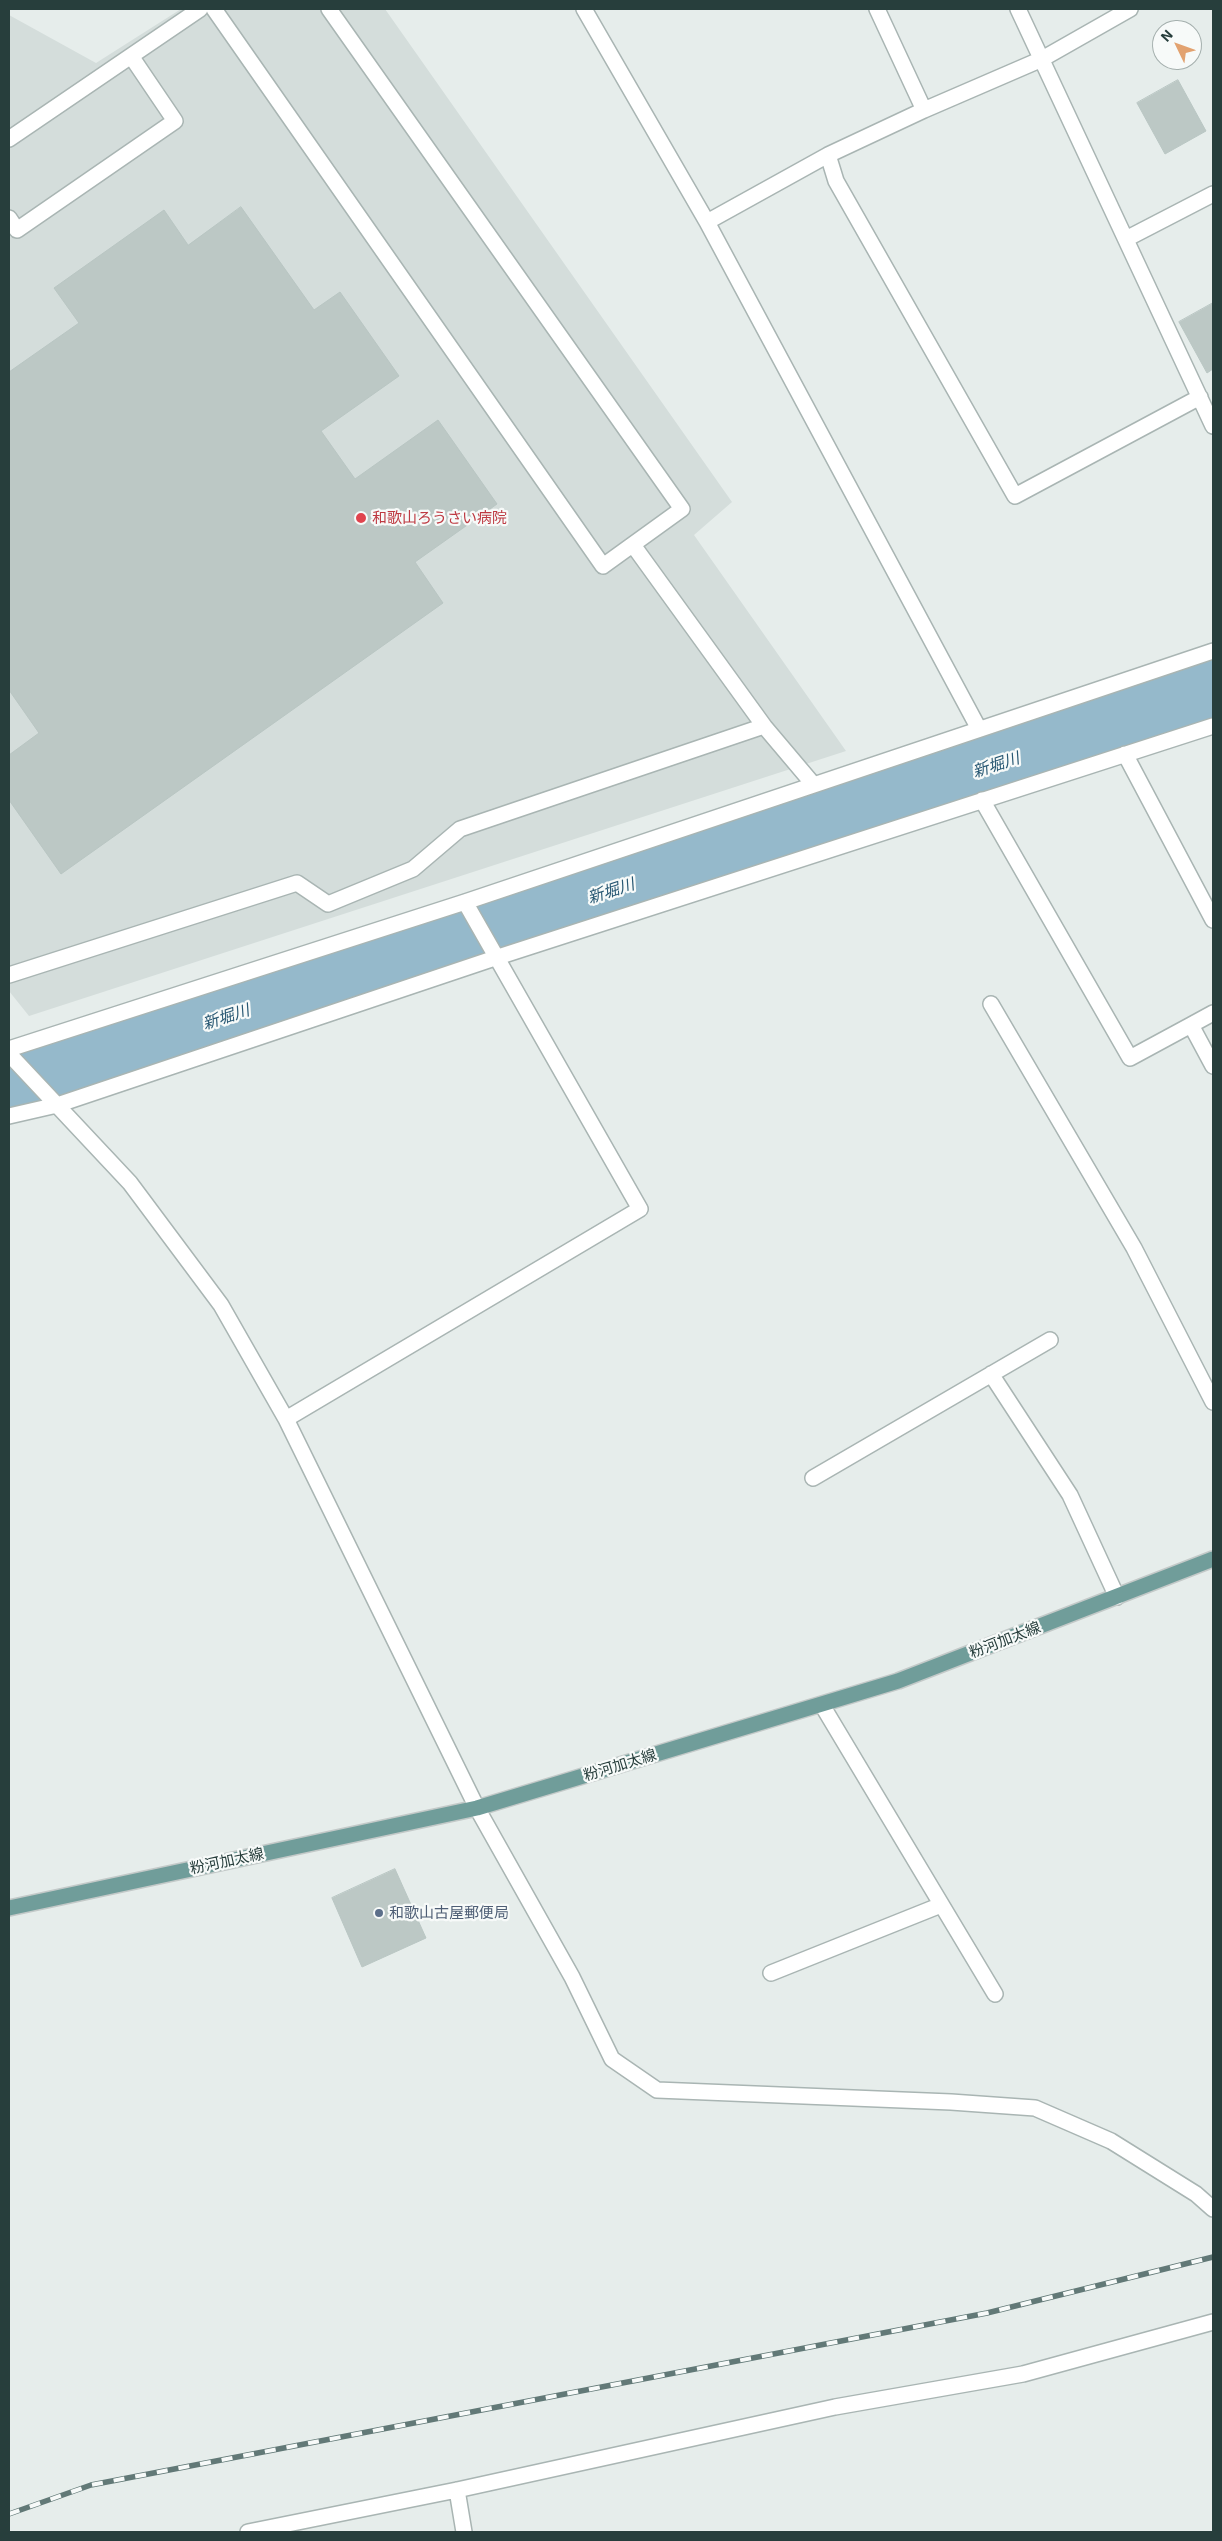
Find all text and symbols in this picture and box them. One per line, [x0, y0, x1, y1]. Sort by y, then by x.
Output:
north arrow [1152, 20, 1202, 70]
text: N [1157, 26, 1176, 45]
place label: 和歌山ろうさい病院 [372, 509, 507, 527]
marker: 和歌山ろうさい病院 [354, 511, 368, 525]
water label: 新堀川 [970, 748, 1022, 782]
water label: 新堀川 [585, 874, 637, 908]
water label: 新堀川 [200, 1000, 252, 1034]
street label: 粉河加太線 [967, 1618, 1043, 1662]
street label: 粉河加太線 [582, 1745, 658, 1785]
street label: 粉河加太線 [188, 1844, 266, 1878]
place label: 和歌山古屋郵便局 [389, 1904, 509, 1922]
marker: 和歌山古屋郵便局 [373, 1907, 385, 1919]

